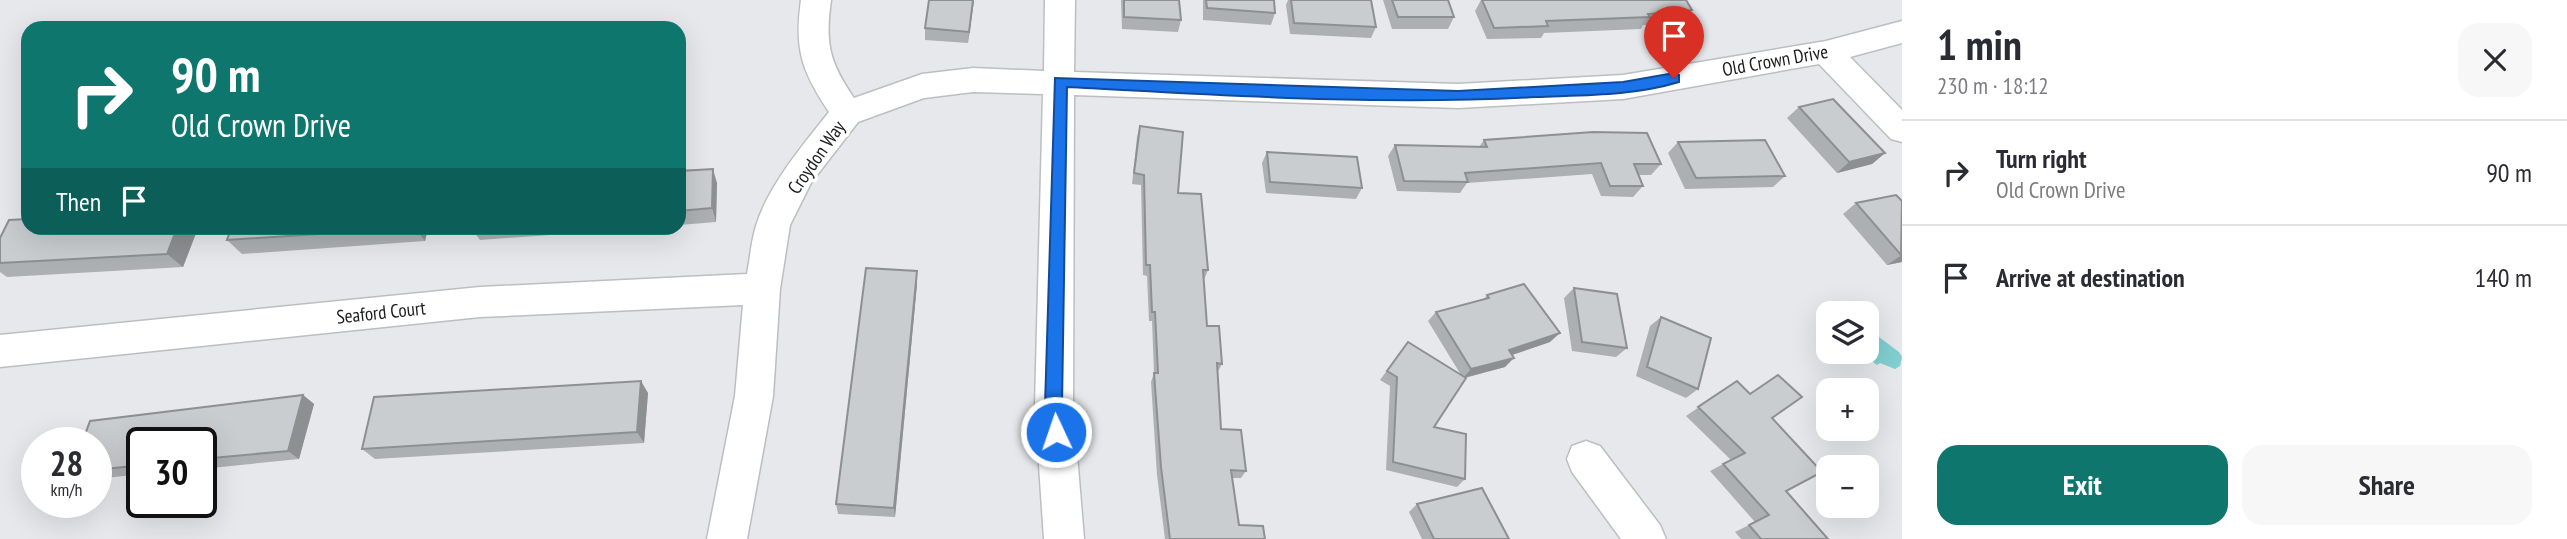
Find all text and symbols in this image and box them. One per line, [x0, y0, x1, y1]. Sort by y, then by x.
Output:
pin [1644, 6, 1704, 78]
icon: arrive [1655, 17, 1693, 55]
text: 1 min [1937, 17, 2022, 72]
button: close [2458, 23, 2532, 97]
street label: Old Crown Drive [1720, 39, 1830, 81]
text: 90 m [171, 42, 260, 106]
icon: right [56, 49, 147, 140]
text: 230 m · 18:12 [1937, 71, 2049, 100]
text: Old Crown Drive [171, 104, 351, 146]
street label: Croydon Way [782, 115, 850, 198]
text: Turn right [1996, 142, 2087, 175]
icon: right [1937, 154, 1975, 192]
text: 90 m [2486, 156, 2532, 189]
text: Old Crown Drive [1996, 175, 2125, 204]
icon: arrive [115, 182, 153, 220]
text: Then [56, 185, 101, 218]
icon: arrive [1937, 259, 1975, 297]
text: Arrive at destination [1996, 261, 2185, 294]
text: 140 m [2474, 261, 2532, 294]
street label: Seaford Court [335, 295, 428, 329]
map controls [1816, 301, 1879, 518]
button: layers [1816, 301, 1879, 364]
button: + [1816, 378, 1879, 441]
position arrow [1019, 395, 1093, 469]
speed limit sign: 30 [126, 427, 217, 518]
text: 28 [50, 440, 83, 486]
button: Exit [1937, 445, 2228, 525]
button: Share [2242, 445, 2532, 525]
button: − [1816, 455, 1879, 518]
text: km/h [51, 478, 82, 501]

